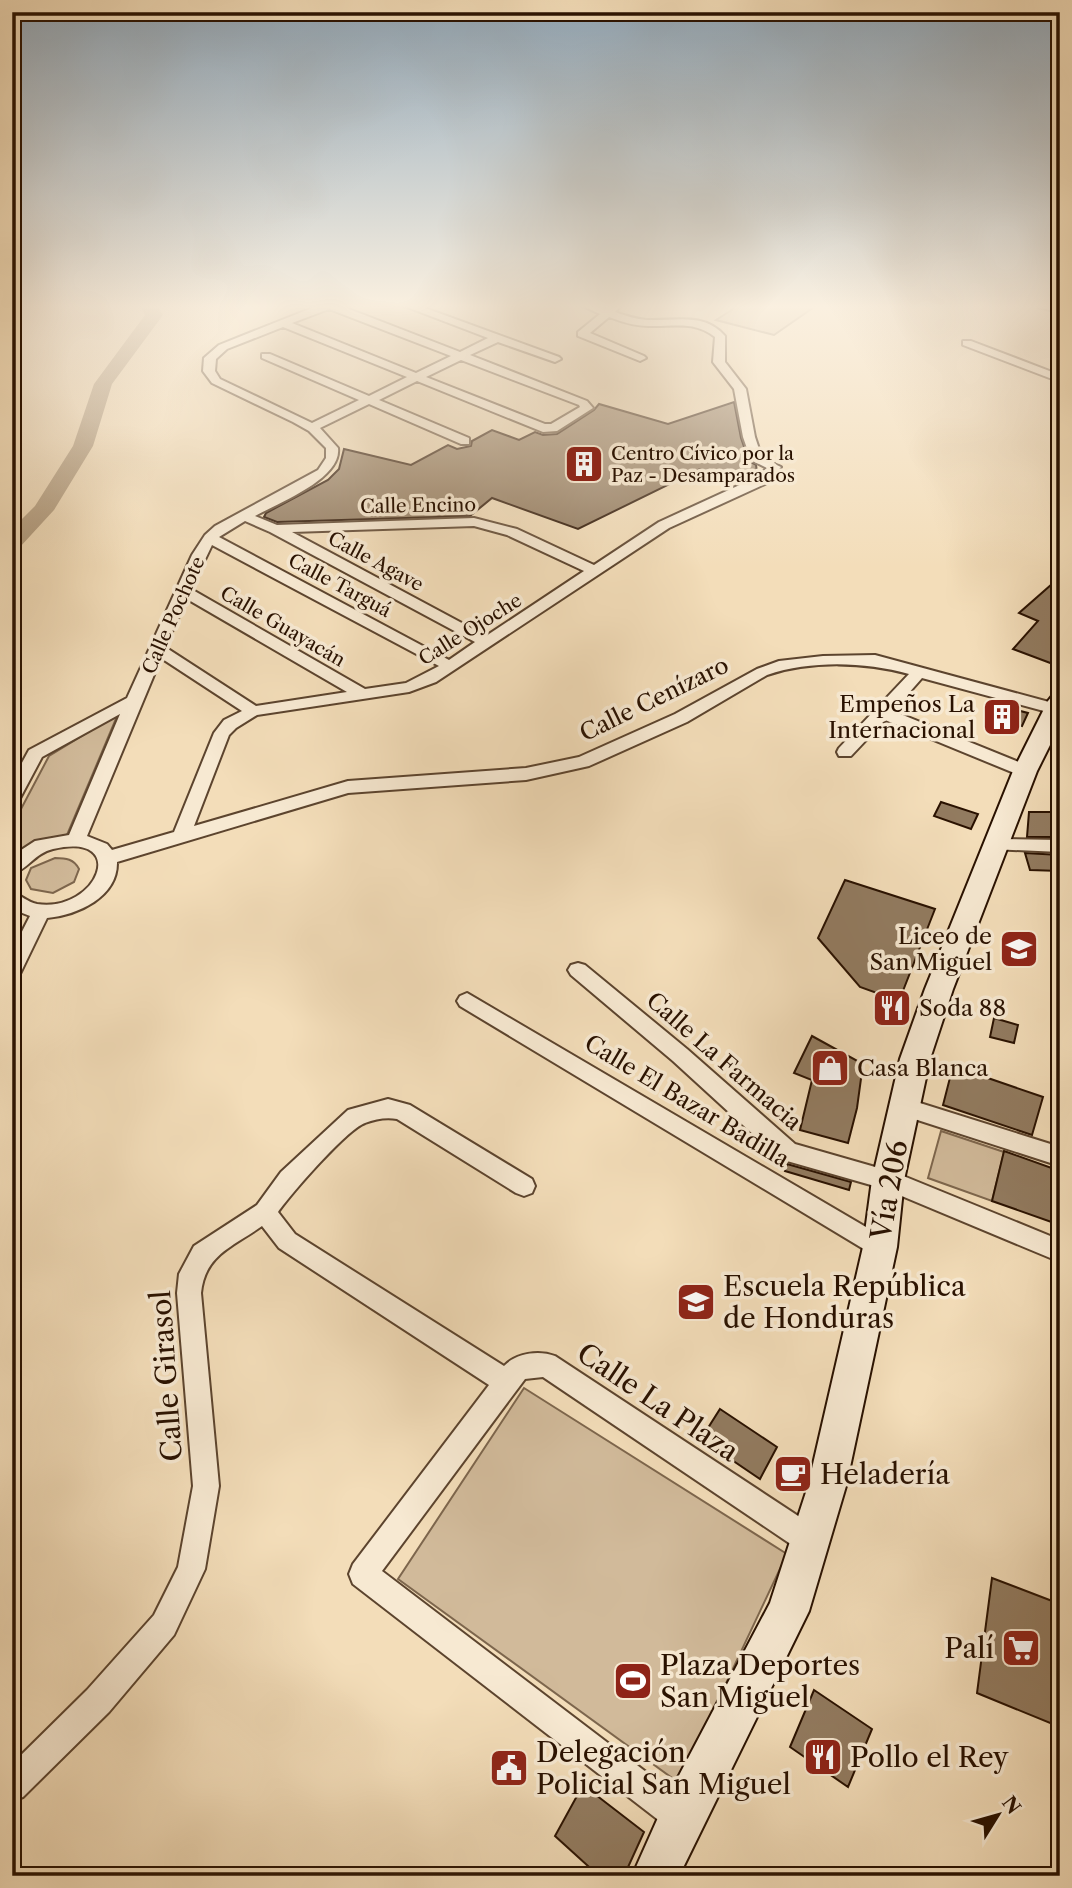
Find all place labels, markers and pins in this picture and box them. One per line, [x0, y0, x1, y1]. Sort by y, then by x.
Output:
place label: Centro Cívico por la Paz - Desamparados [611, 442, 795, 487]
building icon: Centro Cívico por la Paz - Desamparados [563, 443, 605, 485]
place label: Empeños La Internacional [828, 690, 976, 744]
building icon: Empeños La Internacional [981, 696, 1023, 738]
place label: Liceo de San Miguel [869, 922, 992, 976]
school or university icon: Liceo de San Miguel [998, 928, 1040, 970]
restaurant icon: Soda 88 [871, 987, 913, 1029]
place label: Soda 88 [919, 994, 1006, 1022]
shop icon: Casa Blanca [809, 1047, 851, 1089]
place label: Casa Blanca [857, 1054, 989, 1082]
place label: Escuela República de Honduras [723, 1269, 966, 1335]
school or university icon: Escuela República de Honduras [675, 1281, 717, 1323]
cafe icon: Heladería [772, 1453, 814, 1495]
place label: Heladería [820, 1457, 950, 1491]
supermarket icon: Palí [1000, 1627, 1042, 1669]
place label: Palí [944, 1631, 994, 1665]
place label: Plaza Deportes San Miguel [660, 1648, 860, 1714]
sports icon: Plaza Deportes San Miguel [612, 1660, 654, 1702]
place label: Delegación Policial San Miguel [536, 1735, 791, 1801]
restaurant icon: Pollo el Rey [802, 1736, 844, 1778]
place label: Pollo el Rey [850, 1740, 1009, 1774]
public building icon: Delegación Policial San Miguel [488, 1747, 530, 1789]

